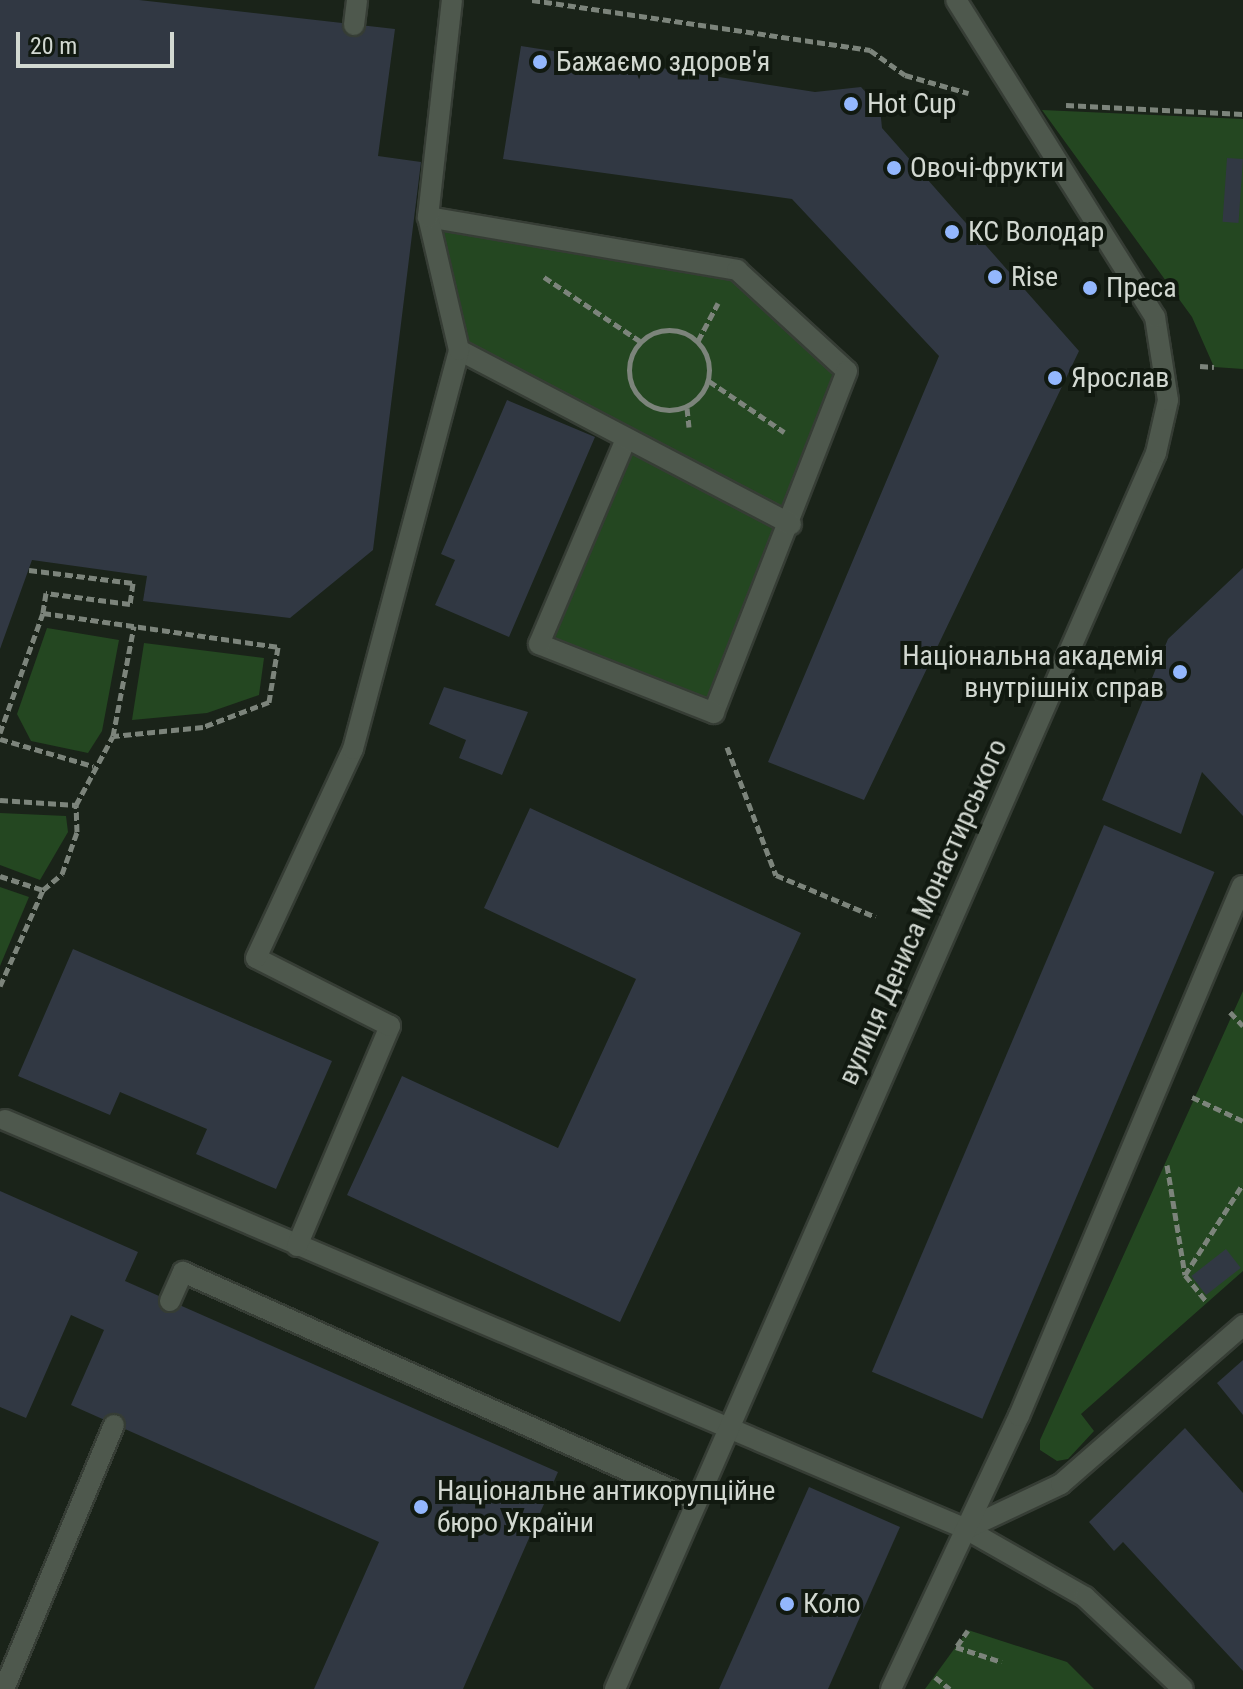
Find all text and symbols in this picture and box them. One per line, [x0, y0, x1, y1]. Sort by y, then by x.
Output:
scale bar [20, 16, 178, 66]
text: 20 m [30, 32, 77, 60]
place label: Бажаємо здоров'я [556, 45, 770, 79]
marker: Бажаємо здоров'я [531, 53, 549, 71]
place label: Hot Cup [867, 87, 956, 121]
marker: Hot Cup [842, 95, 860, 113]
place label: Овочі-фрукти [910, 151, 1064, 185]
marker: Овочі-фрукти [885, 159, 903, 177]
place label: КС Володар [968, 215, 1104, 249]
marker: КС Володар [943, 223, 961, 241]
place label: Rise [1011, 260, 1058, 294]
marker: Rise [986, 268, 1004, 286]
place label: Преса [1106, 271, 1177, 305]
marker: Преса [1081, 279, 1099, 297]
place label: Ярослав [1071, 361, 1169, 395]
marker: Ярослав [1046, 369, 1064, 387]
place label: Національна академія внутрішніх справ [902, 639, 1164, 705]
marker: Національна академія внутрішніх справ [1171, 663, 1189, 681]
street label: вулиця Дениса Монастирського [831, 734, 1015, 1090]
place label: Національне антикорупційне бюро України [437, 1474, 775, 1540]
marker: Національне антикорупційне бюро України [412, 1498, 430, 1516]
place label: Коло [803, 1587, 861, 1621]
marker: Коло [778, 1595, 796, 1613]

